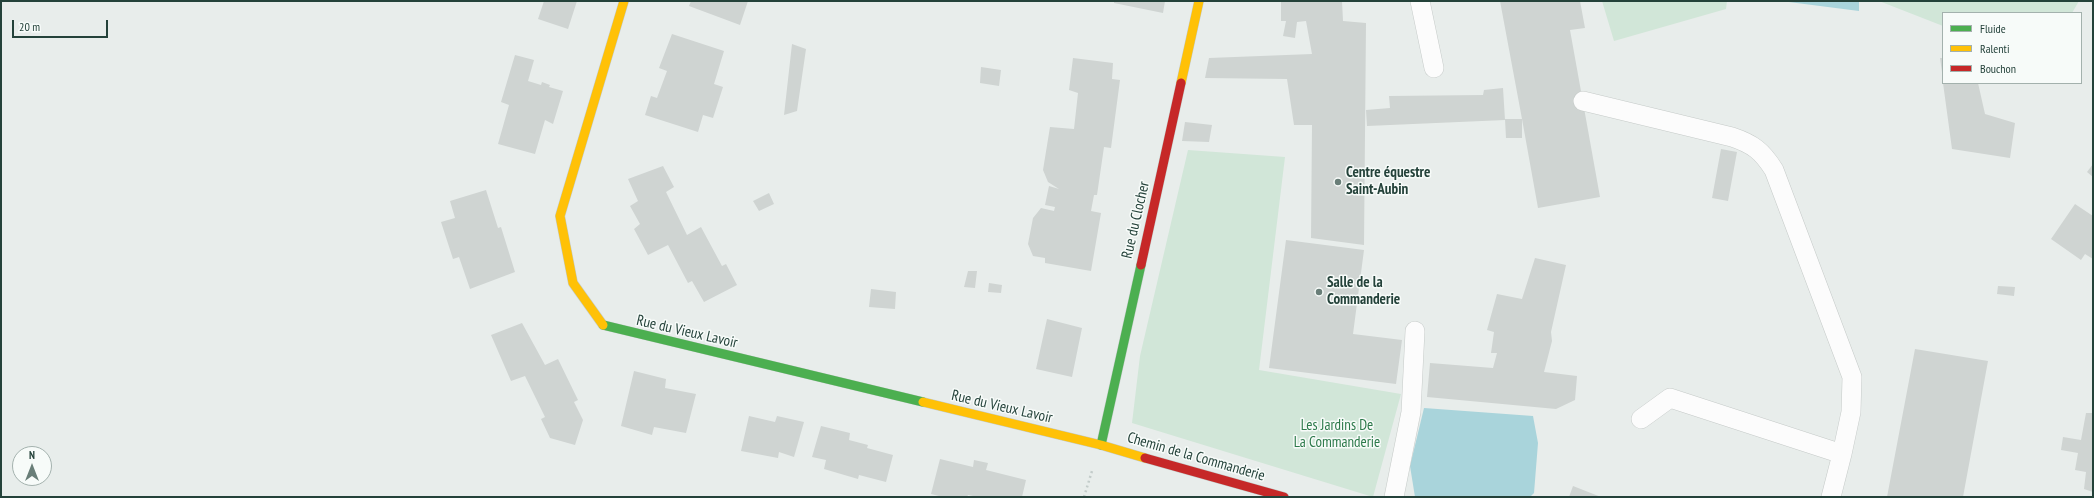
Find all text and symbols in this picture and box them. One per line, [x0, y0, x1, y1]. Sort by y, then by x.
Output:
scale bar [14, 12, 110, 38]
legend [1942, 12, 2082, 84]
text: 20 m [19, 19, 40, 34]
text: Fluide [1980, 21, 2006, 36]
text: Ralenti [1980, 41, 2009, 56]
text: Bouchon [1980, 61, 2016, 76]
place label: Centre équestre Saint-Aubin [1346, 164, 1430, 199]
marker: Centre équestre Saint-Aubin [1333, 177, 1343, 187]
street label: Rue du Clocher [1118, 180, 1154, 260]
place label: Salle de la Commanderie [1327, 274, 1400, 309]
marker: Salle de la Commanderie [1314, 287, 1324, 297]
street label: Rue du Vieux Lavoir [635, 312, 739, 352]
street label: Rue du Vieux Lavoir [950, 387, 1054, 427]
park label: Les Jardins De La Commanderie [1294, 417, 1380, 452]
street label: Chemin de la Commanderie [1125, 429, 1267, 485]
north arrow [12, 446, 52, 486]
text: N [29, 448, 35, 462]

